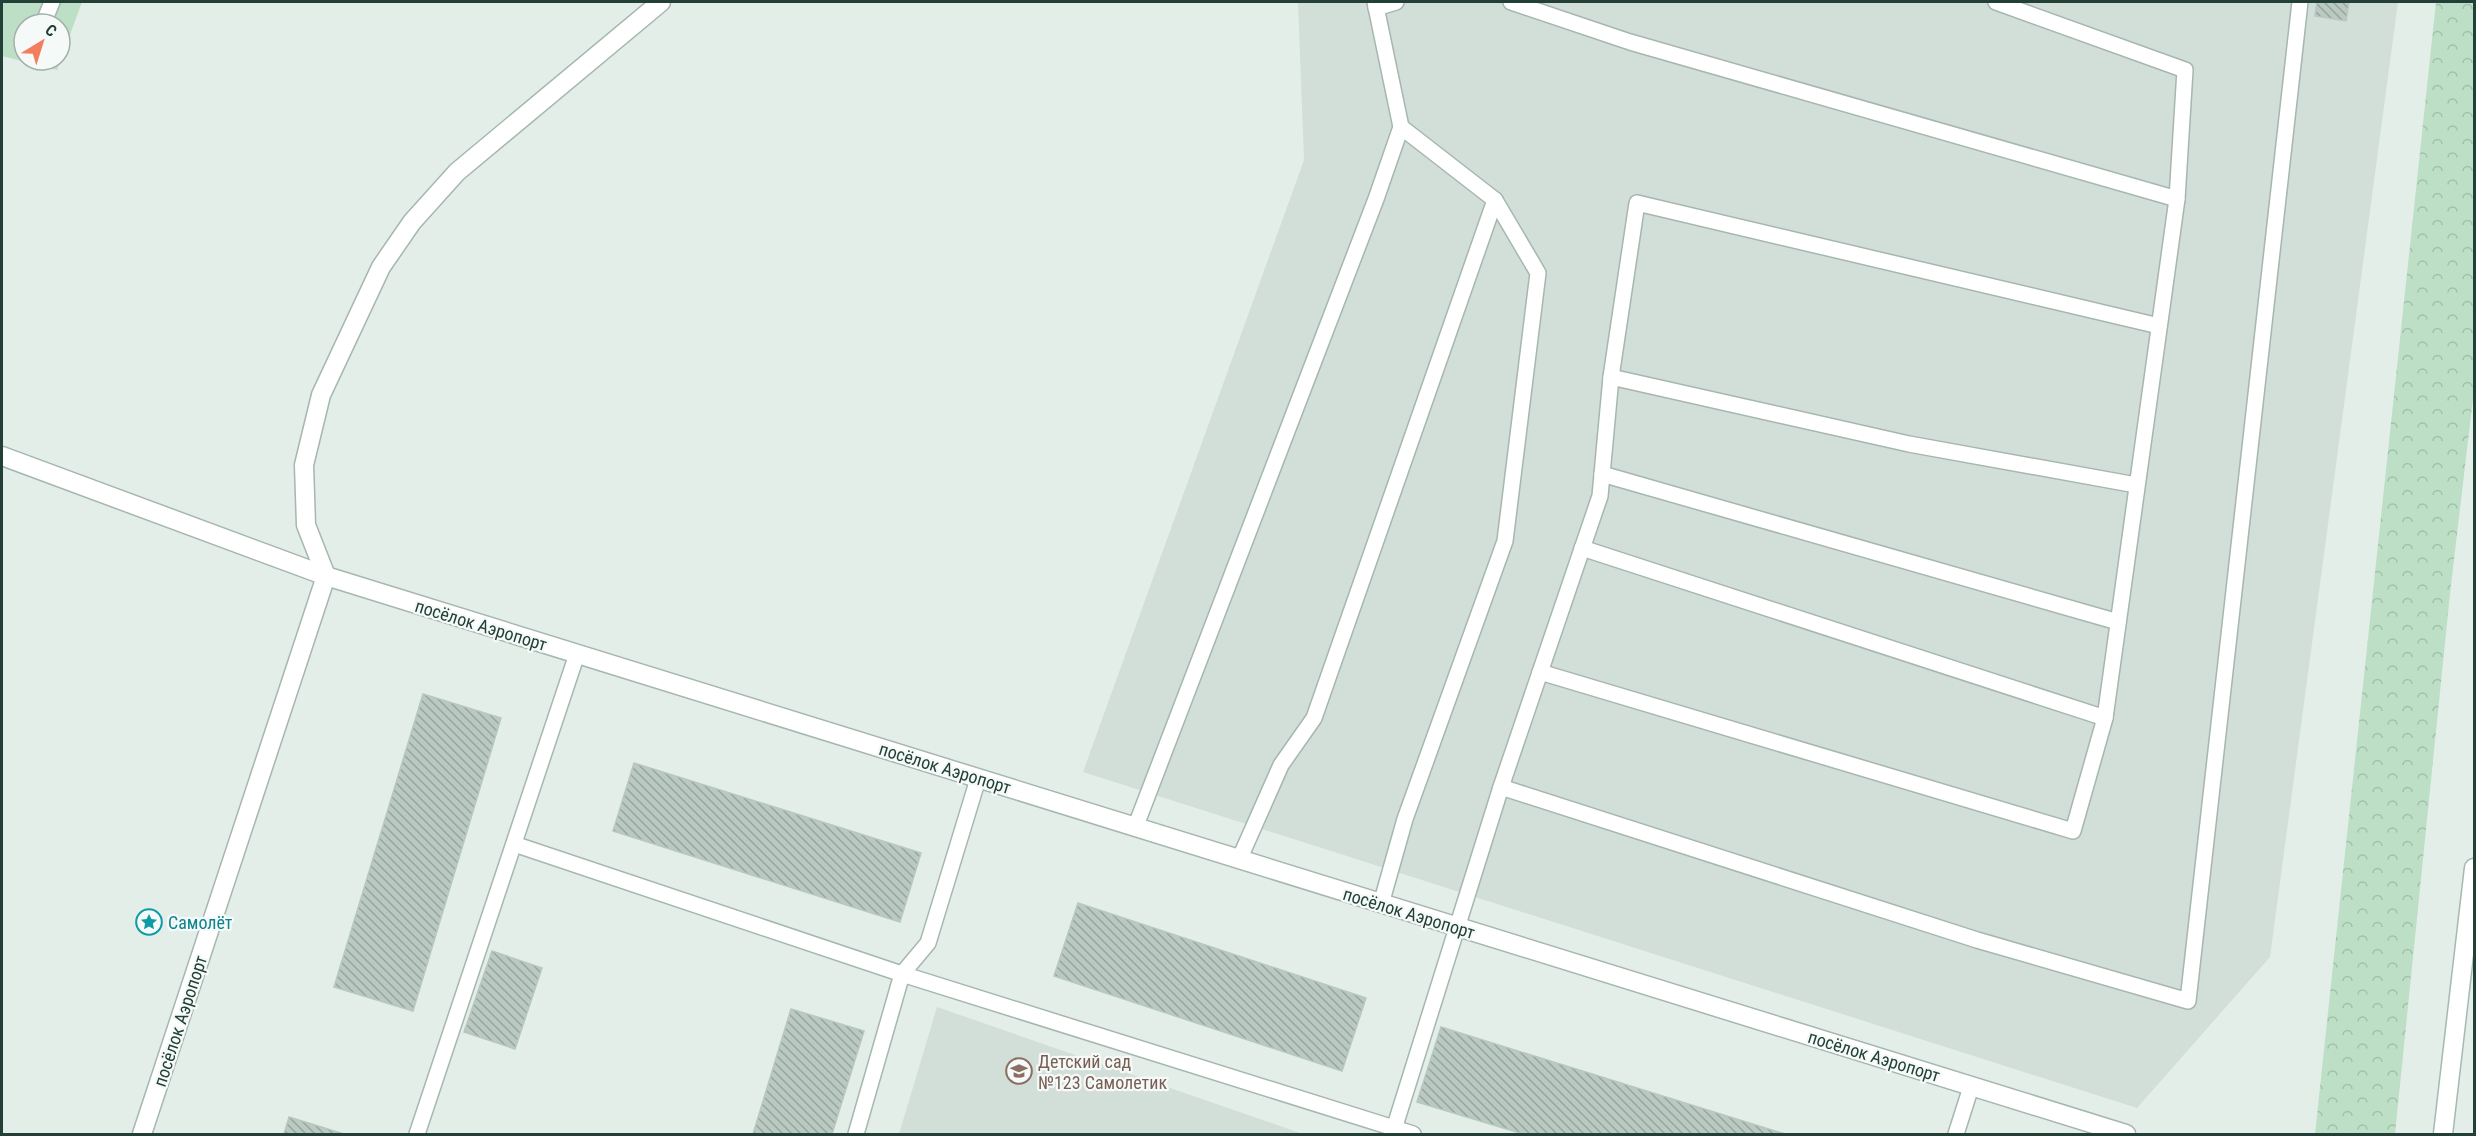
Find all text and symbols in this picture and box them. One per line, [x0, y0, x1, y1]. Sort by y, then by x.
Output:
north arrow [12, 12, 72, 72]
text: С [41, 20, 60, 41]
street label: посёлок Аэропорт [413, 595, 550, 655]
street label: посёлок Аэропорт [877, 738, 1014, 798]
street label: посёлок Аэропорт [1341, 883, 1478, 943]
place icon: Самолёт [134, 907, 164, 937]
place label: Самолёт [168, 912, 233, 933]
street label: посёлок Аэропорт [149, 952, 211, 1089]
street label: посёлок Аэропорт [1806, 1026, 1943, 1086]
place label: Детский сад №123 Самолетик [1038, 1051, 1167, 1093]
school or university icon: Детский сад №123 Самолетик [1004, 1056, 1034, 1086]

